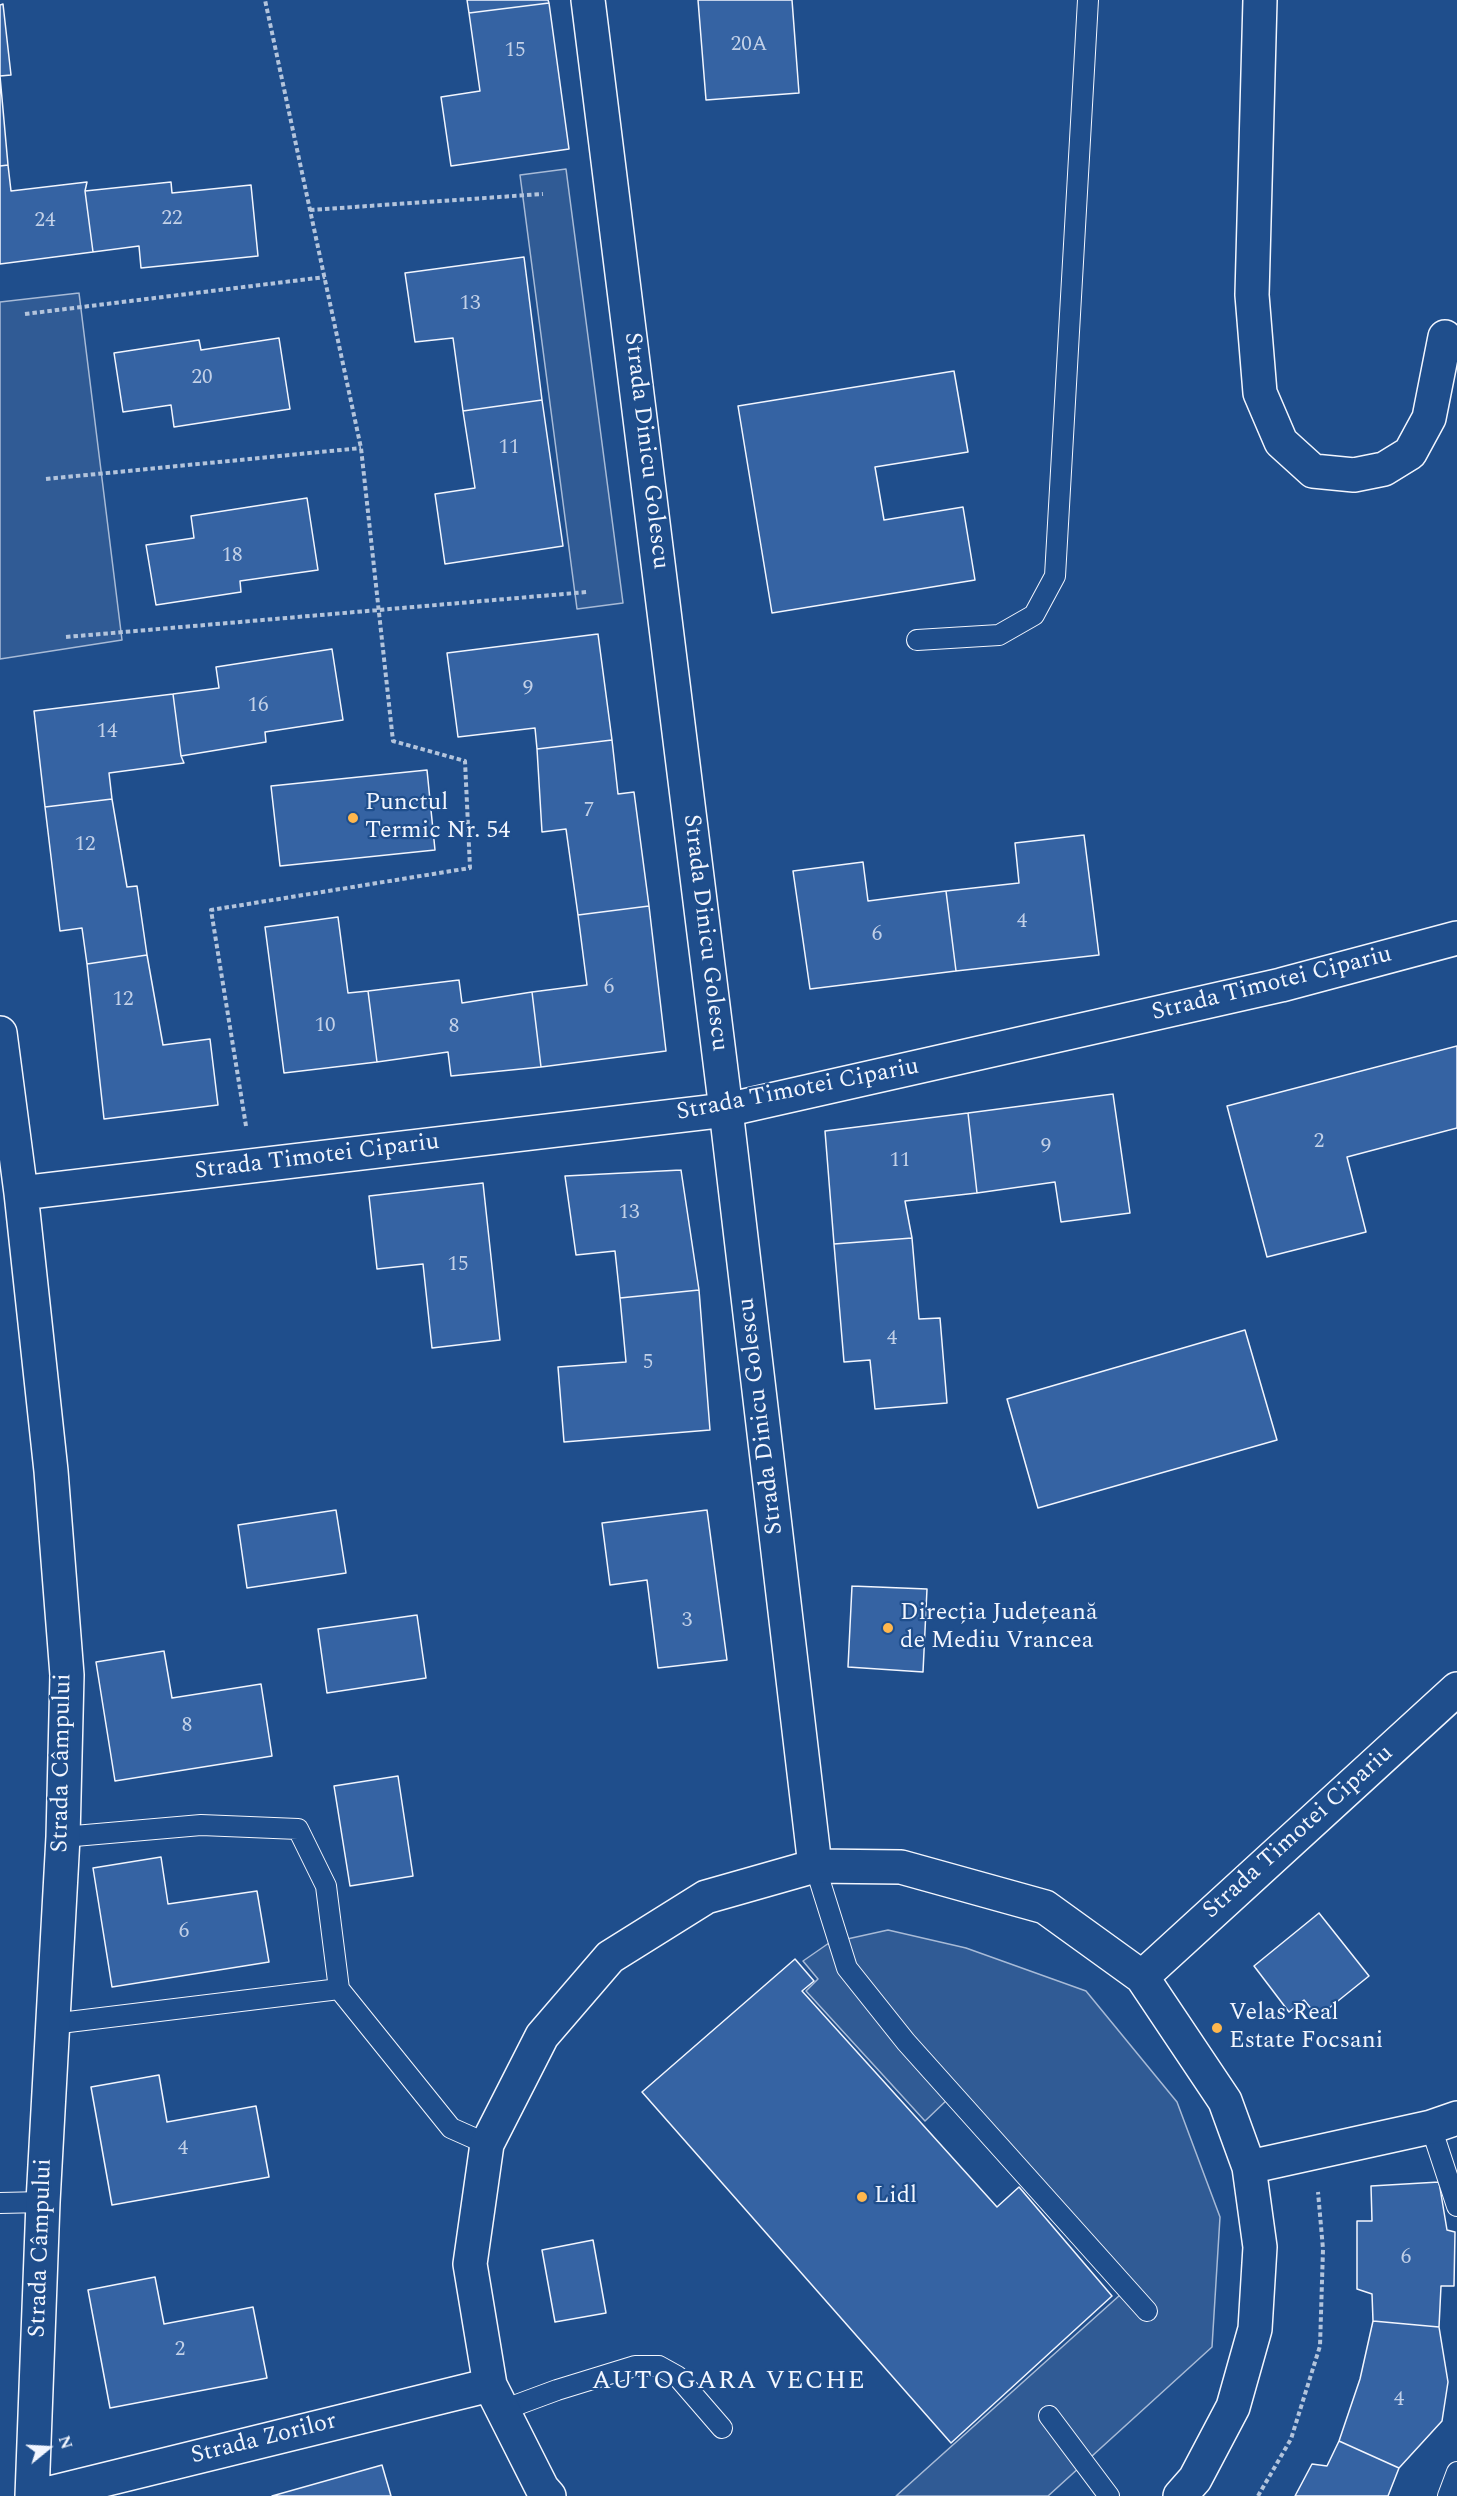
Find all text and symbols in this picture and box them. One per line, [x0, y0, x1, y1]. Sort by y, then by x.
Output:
house number: 20A [731, 33, 767, 59]
house number: 15 [505, 39, 525, 65]
house number: 22 [162, 207, 182, 233]
house number: 24 [35, 209, 55, 235]
house number: 13 [460, 292, 480, 318]
street label: Strada Dinicu Golescu [616, 331, 674, 571]
house number: 20 [192, 366, 212, 392]
house number: 11 [499, 436, 519, 462]
house number: 18 [222, 544, 242, 570]
house number: 9 [523, 677, 533, 703]
house number: 16 [248, 694, 268, 720]
house number: 14 [97, 720, 117, 746]
place label: Punctul Termic Nr. 54 [365, 790, 510, 846]
house number: 7 [584, 799, 594, 825]
marker: Punctul Termic Nr. 54 [346, 811, 360, 825]
street label: Strada Dinicu Golescu [675, 813, 733, 1053]
house number: 12 [75, 833, 95, 859]
house number: 4 [1017, 910, 1027, 936]
house number: 6 [872, 923, 882, 949]
street label: Strada Timotei Cipariu [1149, 941, 1395, 1029]
house number: 6 [604, 976, 614, 1002]
house number: 12 [113, 988, 133, 1014]
house number: 10 [315, 1014, 335, 1040]
house number: 8 [449, 1015, 459, 1041]
street label: Strada Timotei Cipariu [674, 1053, 922, 1129]
street label: Strada Timotei Cipariu [193, 1129, 441, 1187]
house number: 2 [1314, 1130, 1324, 1156]
house number: 9 [1041, 1135, 1051, 1161]
house number: 11 [890, 1149, 910, 1175]
house number: 13 [619, 1201, 639, 1227]
house number: 15 [448, 1253, 468, 1279]
street label: Strada Dinicu Golescu [733, 1296, 791, 1536]
house number: 4 [887, 1327, 897, 1353]
house number: 5 [643, 1351, 653, 1377]
place label: Direcția Județeană de Mediu Vrancea [900, 1600, 1098, 1656]
house number: 3 [682, 1609, 692, 1635]
marker: Direcția Județeană de Mediu Vrancea [881, 1621, 895, 1635]
street label: Strada Câmpului [47, 1673, 79, 1853]
house number: 8 [182, 1714, 192, 1740]
street label: Strada Timotei Cipariu [1198, 1740, 1400, 1926]
house number: 6 [179, 1920, 189, 1946]
place label: Velas Real Estate Focsani [1229, 2000, 1383, 2056]
marker: Velas Real Estate Focsani [1210, 2021, 1224, 2035]
house number: 4 [178, 2137, 188, 2163]
street label: Strada Câmpului [24, 2158, 60, 2338]
place label: Lidl [874, 2183, 917, 2211]
marker: Lidl [855, 2190, 869, 2204]
house number: 6 [1401, 2246, 1411, 2272]
house number: 2 [175, 2338, 185, 2364]
district label: AUTOGARA VECHE [592, 2367, 866, 2399]
house number: 4 [1394, 2388, 1404, 2414]
street label: Strada Zorilor [188, 2408, 340, 2472]
north arrow [18, 2418, 78, 2478]
text: N [52, 2433, 79, 2452]

